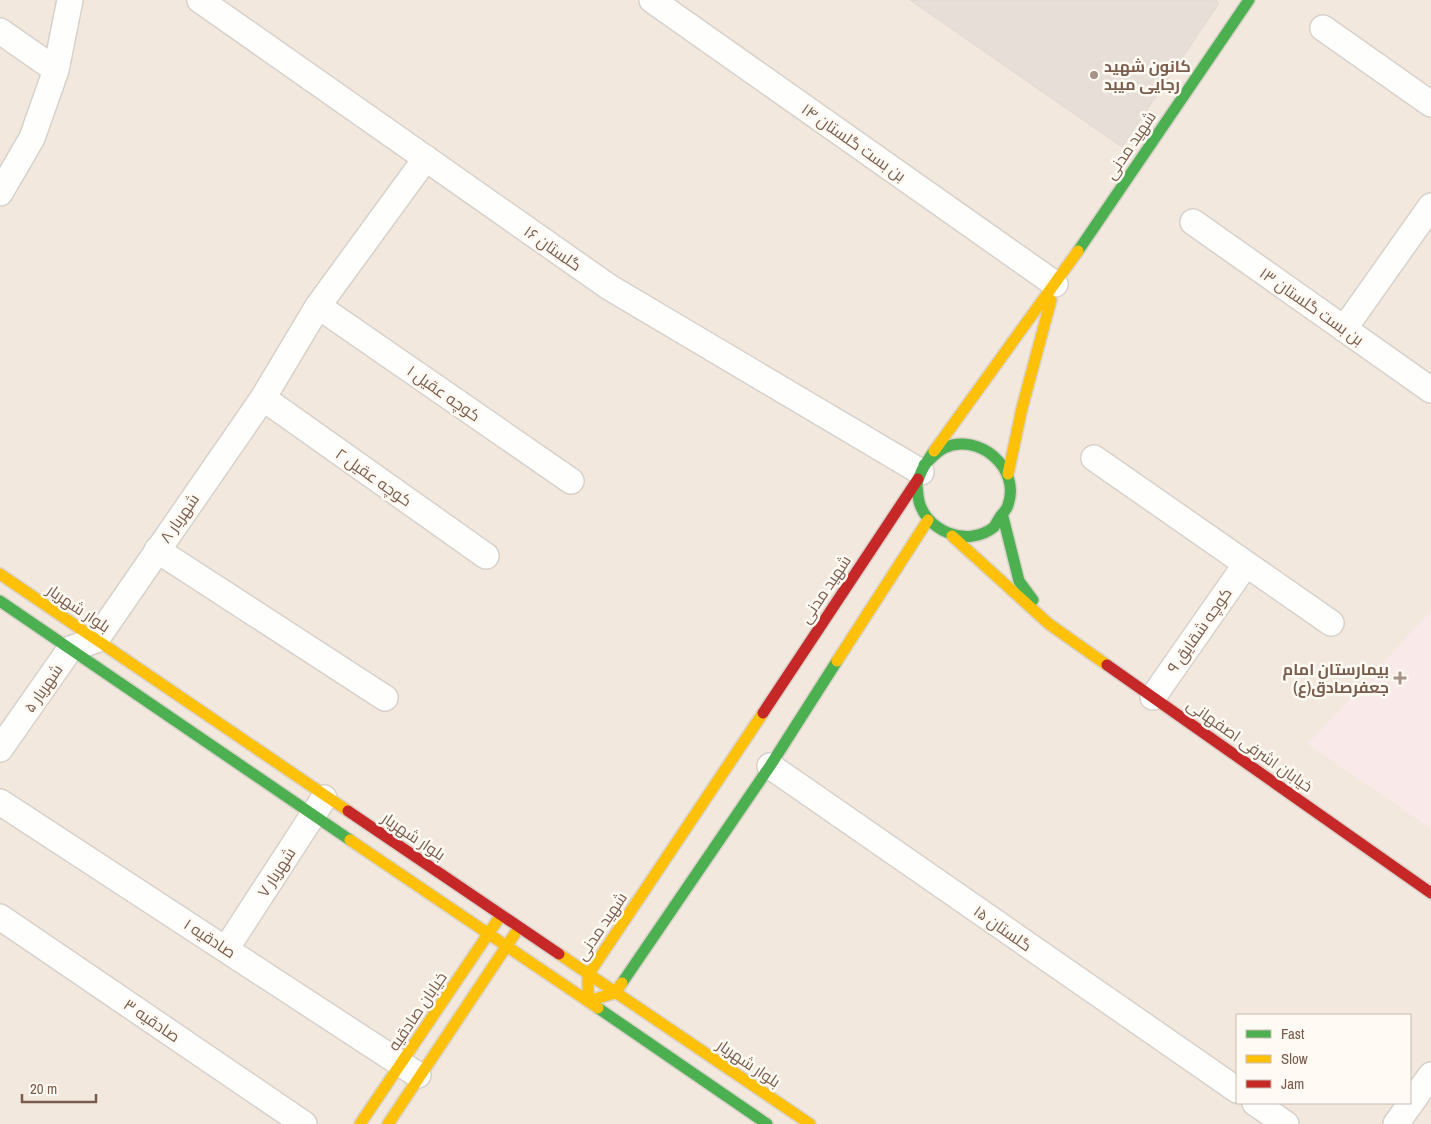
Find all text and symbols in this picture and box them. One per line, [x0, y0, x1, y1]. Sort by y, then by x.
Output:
place label: کانون شهید رجایی میبد [1104, 55, 1191, 95]
marker: کانون شهید رجایی میبد [1088, 69, 1100, 81]
street label: بن بست گلستان ۱۴ [797, 98, 911, 186]
street label: شهید مدنی [1099, 107, 1161, 183]
street label: گلستان ۱۶ [520, 220, 586, 276]
street label: بن بست گلستان ۱۳ [1255, 262, 1369, 350]
street label: کوچه عقیل ۱ [402, 360, 485, 427]
street label: کوچه عقیل ۲ [331, 443, 417, 512]
street label: شهریار ۸ [154, 489, 204, 547]
street label: شهید مدنی [794, 551, 856, 627]
street label: بلوار شهریار [42, 578, 115, 637]
street label: کوچه شقایق ۹ [1161, 583, 1237, 678]
place label: بیمارستان امام جعفرصادق(ع) [1283, 658, 1389, 698]
street label: شهریار ۵ [18, 659, 68, 717]
marker: بیمارستان امام جعفرصادق(ع) [1393, 671, 1407, 685]
street label: خیابان اشرفی اصفهانی [1183, 693, 1317, 797]
street label: بلوار شهریار [377, 806, 450, 865]
street label: شهریار ۷ [252, 843, 300, 901]
street label: شهید مدنی [570, 888, 632, 964]
street label: گلستان ۱۵ [969, 900, 1037, 956]
street label: صادقیه ۱ [180, 913, 240, 963]
street label: خیابان صادقیه [382, 967, 452, 1055]
street label: صادقیه ۳ [119, 993, 185, 1047]
legend [1236, 1014, 1411, 1104]
text: Fast [1281, 1023, 1305, 1044]
street label: بلوار شهریار [712, 1033, 785, 1092]
text: Slow [1281, 1048, 1308, 1069]
scale bar [22, 1072, 96, 1104]
text: Jam [1281, 1073, 1304, 1094]
text: 20 m [30, 1078, 57, 1099]

